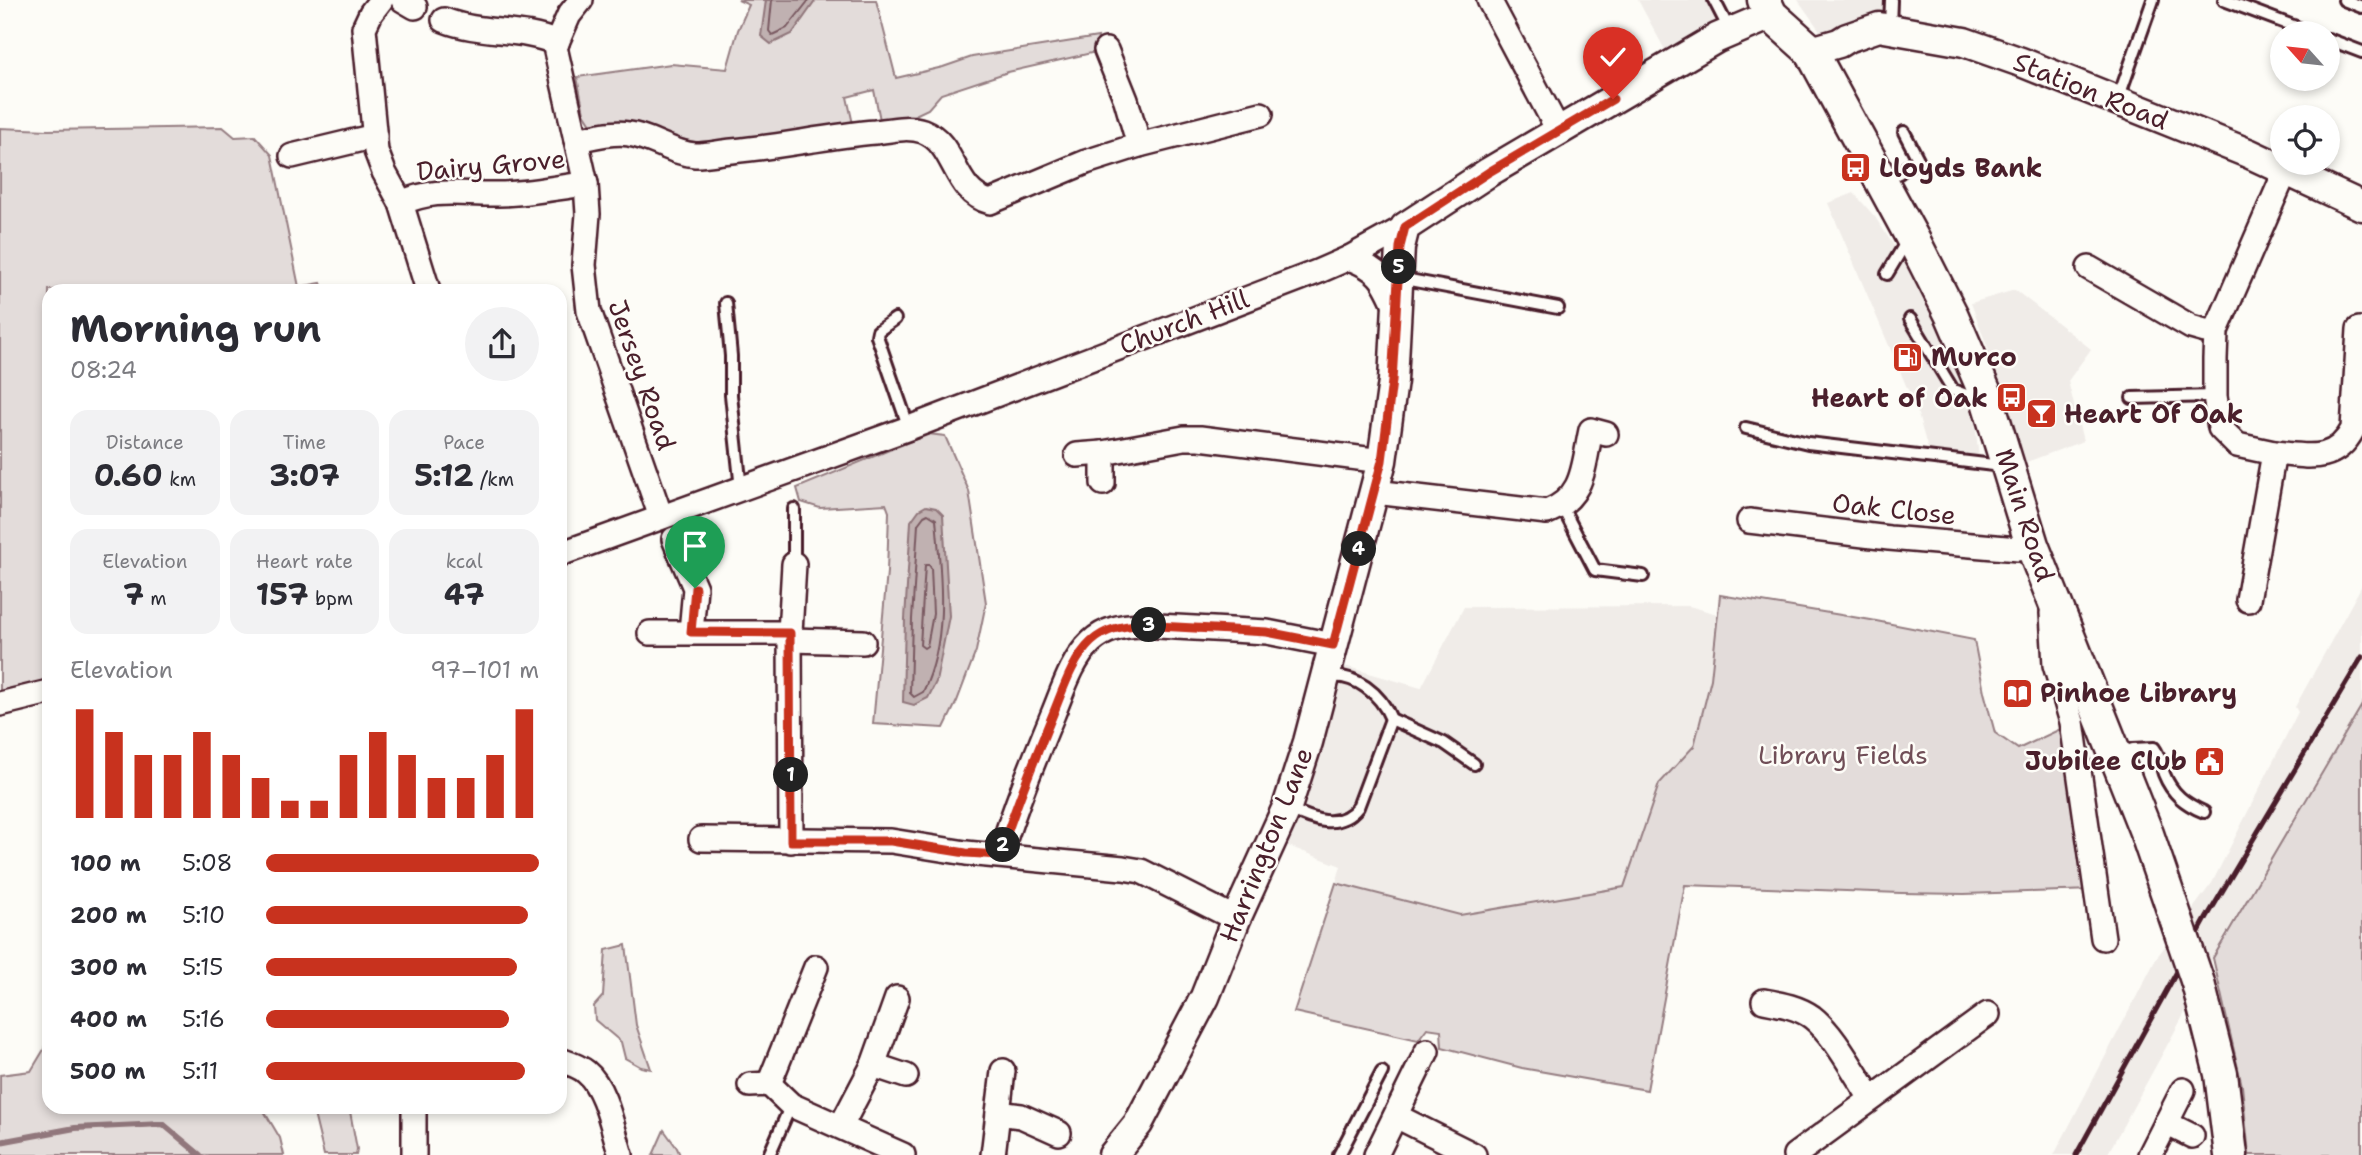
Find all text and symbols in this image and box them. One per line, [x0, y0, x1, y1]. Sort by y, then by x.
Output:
north arrow [2270, 21, 2340, 91]
map controls [2270, 21, 2340, 175]
pin [1583, 27, 1643, 99]
icon: check [1594, 38, 1632, 76]
street label: Station Road [2008, 44, 2174, 138]
button: locate [2270, 105, 2340, 175]
street label: Dairy Grove [415, 141, 567, 188]
place label: Lloyds Bank [1879, 150, 2042, 185]
bus stop icon: Lloyds Bank [1839, 151, 1873, 185]
pin: 5 [1382, 250, 1416, 284]
text: 5 [1393, 254, 1404, 279]
street label: Church Hill [1114, 281, 1254, 362]
street label: Jersey Road [600, 295, 685, 455]
text: Morning run [70, 303, 321, 354]
button: share [465, 307, 539, 381]
place label: Murco [1931, 339, 2017, 374]
fuel station icon: Murco [1891, 340, 1925, 374]
text: 08:24 [70, 355, 137, 385]
place label: Heart of Oak [1811, 380, 1988, 415]
bus stop icon: Heart of Oak [1994, 381, 2028, 415]
place label: Heart Of Oak [2064, 396, 2244, 431]
bar icon: Heart Of Oak [2024, 397, 2058, 431]
text: Distance [106, 430, 184, 455]
text: Time [283, 430, 326, 455]
text: Pace [443, 430, 485, 455]
street label: Main Road [1988, 444, 2063, 586]
text: 0.60 [94, 455, 163, 496]
text: 3:07 [269, 455, 340, 496]
text: 5:12 [414, 455, 474, 496]
text: km [163, 467, 196, 492]
text: /km [474, 467, 514, 492]
street label: Oak Close [1830, 485, 1958, 532]
pin [665, 516, 725, 588]
icon: arrive [676, 527, 714, 565]
pin: 4 [1342, 532, 1376, 566]
text: 4 [1352, 536, 1365, 561]
text: Elevation [102, 549, 187, 574]
text: Heart rate [256, 549, 353, 574]
text: kcal [446, 549, 483, 574]
text: 7 [123, 574, 144, 615]
text: 157 [256, 574, 309, 615]
text: 47 [444, 574, 485, 615]
text: m [144, 586, 167, 611]
text: bpm [309, 586, 353, 611]
pin: 3 [1132, 608, 1166, 642]
text: 3 [1142, 612, 1155, 637]
text: Elevation [70, 655, 173, 685]
text: 97–101 m [430, 655, 539, 685]
place label: Pinhoe Library [2040, 675, 2237, 710]
library icon: Pinhoe Library [2000, 676, 2034, 710]
park label: Library Fields [1758, 737, 1928, 772]
street label: Harrington Lane [1210, 742, 1321, 948]
place label: Jubilee Club [2025, 743, 2187, 778]
public building icon: Jubilee Club [2193, 744, 2227, 778]
pin: 1 [774, 758, 808, 792]
text: 1 [786, 762, 795, 787]
pin: 2 [986, 828, 1020, 862]
text: 2 [996, 832, 1009, 857]
text: 100 m [70, 848, 141, 878]
text: 5:08 [182, 848, 233, 878]
text: 200 m [70, 900, 147, 930]
text: 5:10 [182, 900, 225, 930]
text: 300 m [70, 952, 147, 982]
text: 5:15 [182, 952, 223, 982]
text: 400 m [70, 1004, 147, 1034]
text: 5:16 [182, 1004, 225, 1034]
text: 500 m [70, 1056, 145, 1086]
text: 5:11 [182, 1056, 218, 1086]

